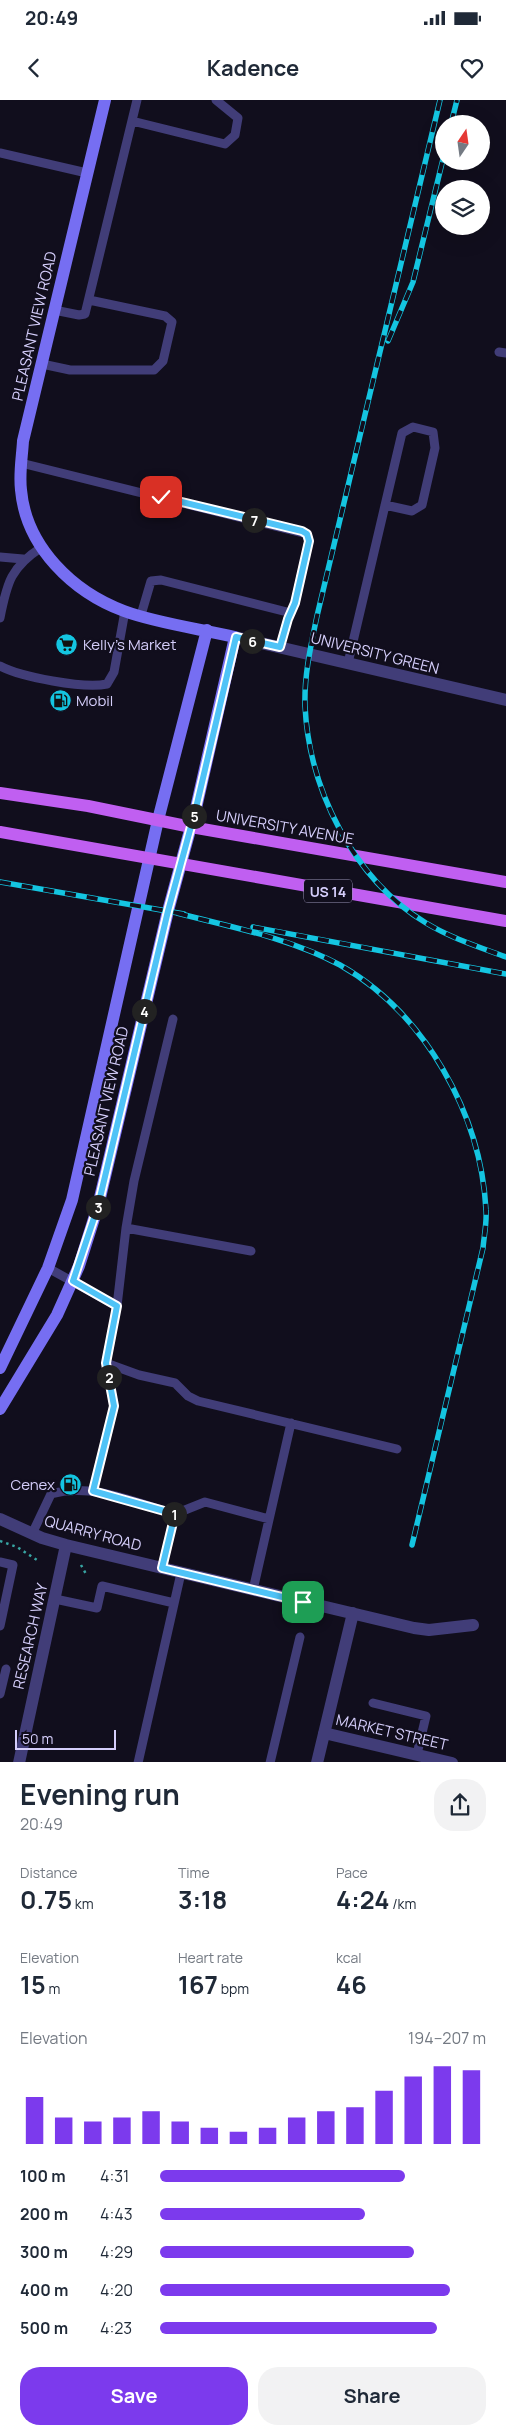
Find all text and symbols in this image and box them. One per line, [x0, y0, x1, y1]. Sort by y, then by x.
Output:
text: 20:49 [25, 5, 78, 31]
text: Kadence [207, 53, 299, 83]
icon: back [20, 54, 48, 82]
icon: heart [458, 54, 486, 82]
north arrow [435, 115, 490, 170]
map controls [435, 115, 490, 235]
button: layers [435, 180, 490, 235]
street label: PLEASANT VIEW ROAD [7, 249, 61, 403]
pin [140, 476, 182, 518]
icon: check [147, 483, 175, 511]
pin: 7 [242, 508, 266, 532]
text: 7 [251, 511, 258, 530]
street label: UNIVERSITY GREEN [309, 627, 441, 679]
pin: 6 [240, 628, 264, 654]
supermarket icon: Kelly's Market [55, 632, 79, 656]
text: 6 [248, 632, 257, 651]
place label: Kelly's Market [83, 634, 176, 655]
fuel station icon: Mobil [48, 688, 72, 712]
place label: Mobil [76, 690, 113, 711]
pin: 5 [182, 804, 206, 828]
street label: UNIVERSITY AVENUE [214, 805, 356, 849]
text: 5 [190, 807, 199, 826]
road number: US 14 [304, 879, 352, 902]
pin: 4 [132, 998, 156, 1024]
text: 4 [140, 1002, 149, 1021]
street label: PLEASANT VIEW ROAD [79, 1024, 133, 1178]
pin: 3 [86, 1194, 110, 1220]
text: 3 [94, 1198, 103, 1217]
pin: 2 [96, 1364, 122, 1390]
text: 2 [105, 1368, 114, 1387]
fuel station icon: Cenex [59, 1472, 83, 1496]
place label: Cenex [10, 1474, 55, 1495]
pin: 1 [162, 1502, 186, 1526]
text: 1 [171, 1505, 178, 1524]
street label: QUARRY ROAD [42, 1510, 144, 1556]
street label: RESEARCH WAY [8, 1580, 53, 1691]
pin [282, 1581, 324, 1623]
icon: arrive [289, 1588, 317, 1616]
street label: MARKET STREET [334, 1709, 450, 1755]
scale bar [15, 1728, 116, 1751]
text: 50 m [22, 1729, 53, 1748]
text: Evening run [20, 1775, 180, 1813]
button: share [434, 1779, 486, 1831]
text: 20:49 [20, 1813, 63, 1835]
text: Distance [20, 1863, 77, 1882]
text: Time [178, 1863, 210, 1882]
text: Pace [336, 1863, 368, 1882]
text: 0.75 [20, 1882, 72, 1917]
text: 3:18 [178, 1882, 227, 1917]
text: 4:24 [336, 1882, 389, 1917]
text: km [72, 1894, 94, 1913]
text: /km [389, 1894, 416, 1913]
text: Elevation [20, 1948, 79, 1967]
text: Heart rate [178, 1948, 243, 1967]
text: kcal [336, 1948, 362, 1967]
text: 15 [20, 1967, 46, 2002]
text: 167 [178, 1967, 218, 2002]
text: 46 [336, 1967, 367, 2002]
text: m [46, 1979, 60, 1998]
text: bpm [218, 1979, 249, 1998]
text: Elevation [20, 2027, 88, 2049]
text: 194–207 m [408, 2027, 486, 2049]
text: 100 m [20, 2165, 66, 2187]
text: 4:31 [100, 2165, 129, 2187]
text: 200 m [20, 2203, 68, 2225]
text: 4:43 [100, 2203, 133, 2225]
text: 300 m [20, 2241, 68, 2263]
text: 4:29 [100, 2241, 133, 2263]
text: 400 m [20, 2279, 68, 2301]
text: 4:20 [100, 2279, 133, 2301]
text: 500 m [20, 2317, 68, 2339]
text: 4:23 [100, 2317, 132, 2339]
button: Save [20, 2367, 248, 2425]
button: Share [258, 2367, 486, 2425]

